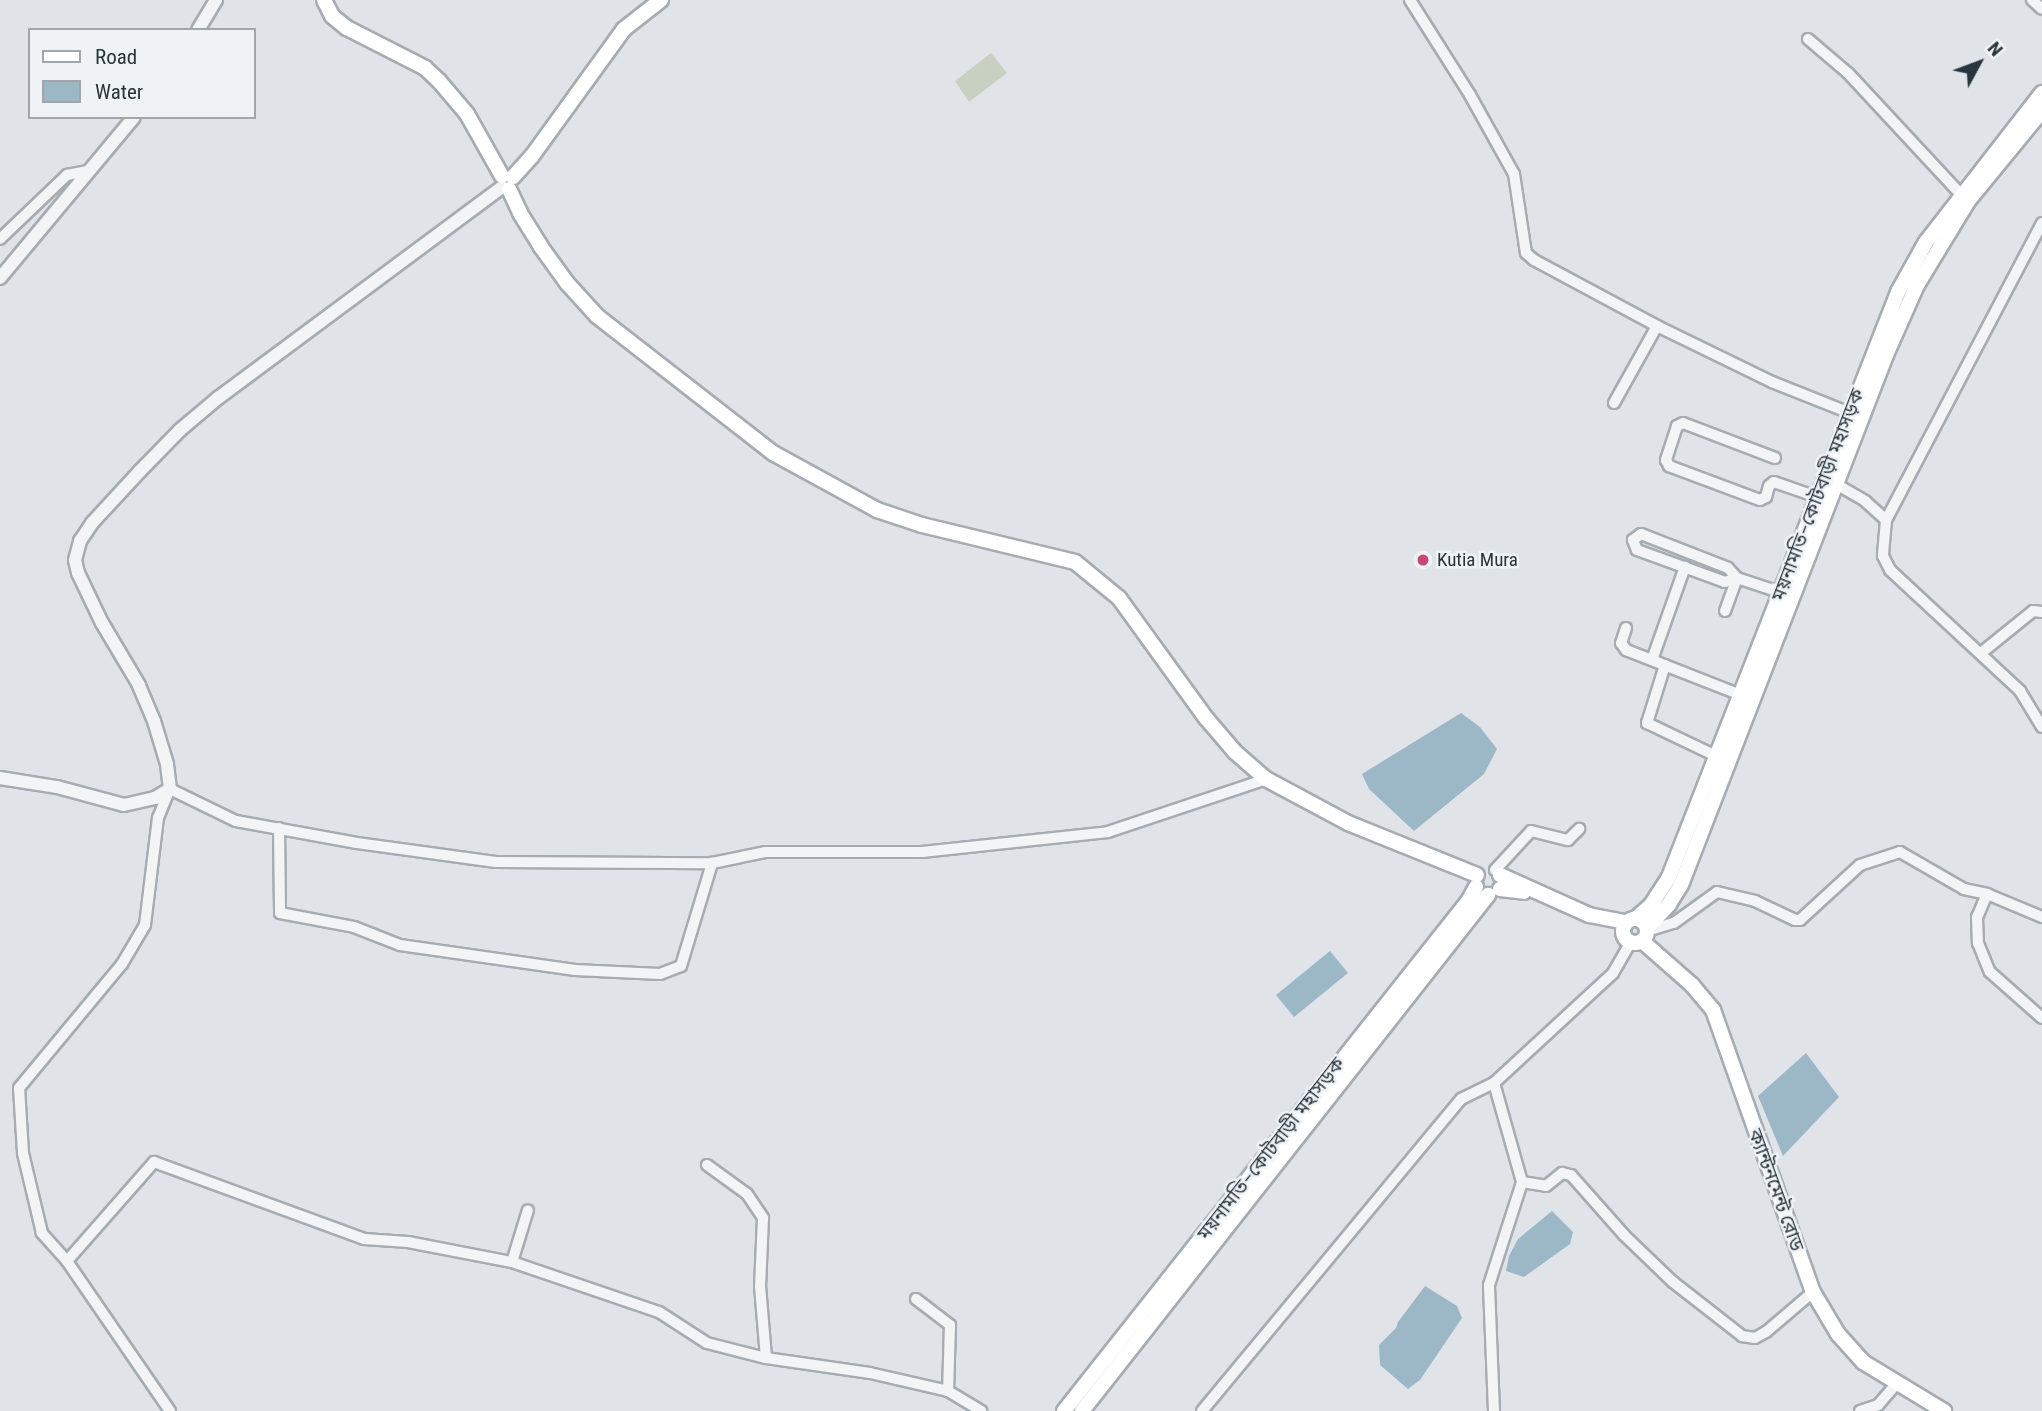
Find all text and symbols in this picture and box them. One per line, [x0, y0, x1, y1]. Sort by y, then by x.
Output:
legend [28, 28, 256, 119]
north arrow [1944, 28, 2014, 98]
text: N [1983, 37, 2008, 61]
text: Road [95, 45, 137, 69]
text: Water [95, 80, 143, 104]
street label: ময়নামতি–কোটবাড়ী মহাসড়ক [1767, 386, 1869, 604]
place label: Kutia Mura [1437, 549, 1518, 571]
marker: Kutia Mura [1415, 552, 1431, 568]
street label: ময়নামতি–কোটবাড়ী মহাসড়ক [1193, 1053, 1349, 1245]
street label: ক্যান্টনমেন্ট রোড [1743, 1126, 1809, 1254]

